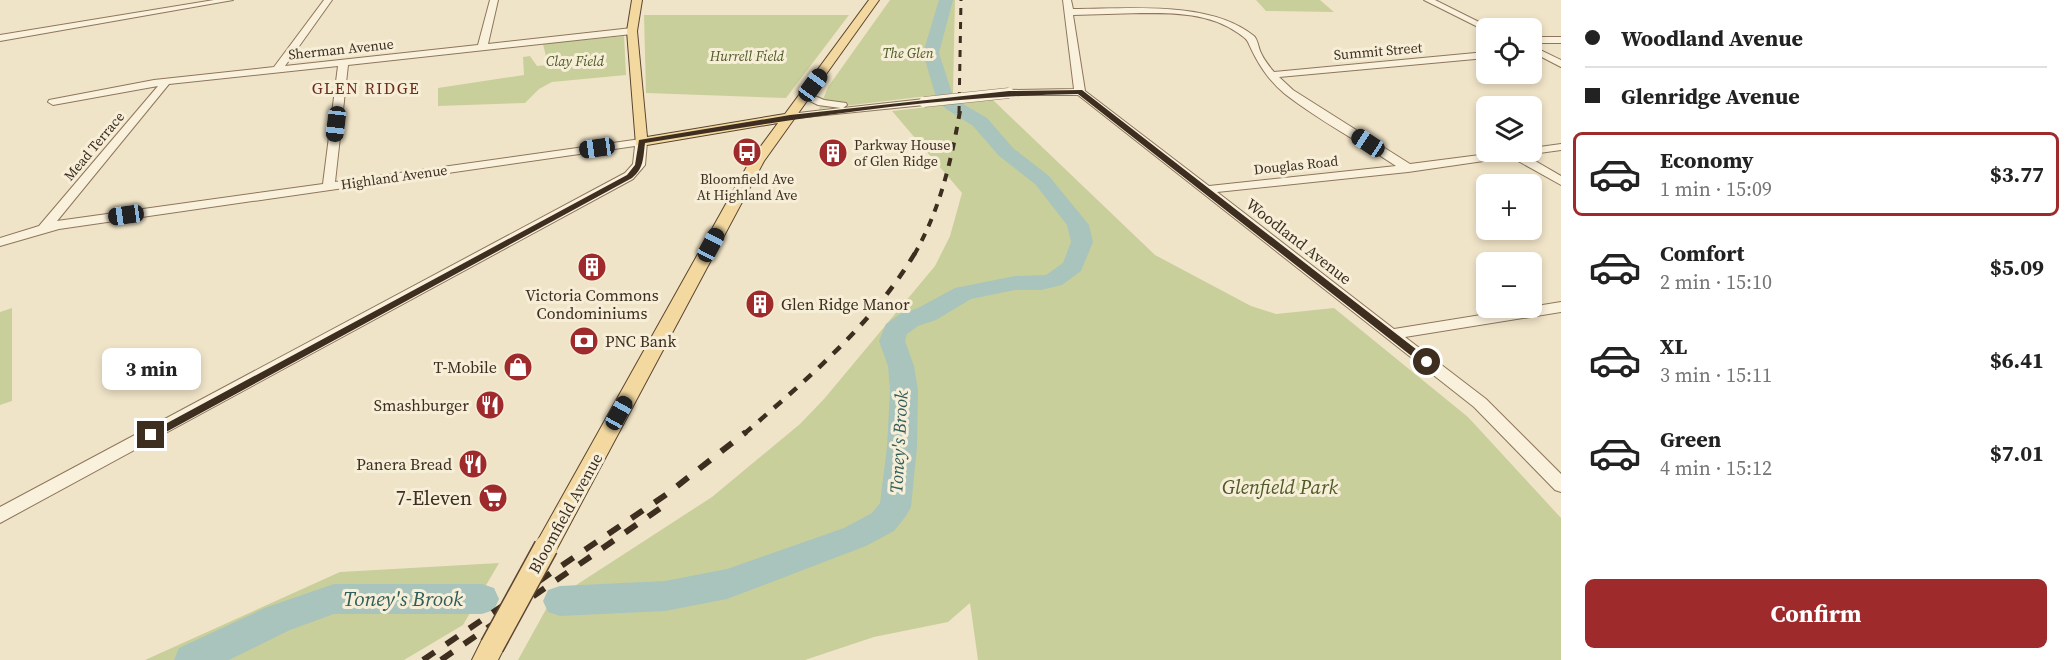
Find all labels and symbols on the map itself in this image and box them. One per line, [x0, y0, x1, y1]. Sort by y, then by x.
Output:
street label: Sherman Avenue [287, 34, 395, 64]
street label: Summit Street [1333, 37, 1423, 65]
park label: The Glen [882, 43, 934, 63]
park label: Hurrell Field [709, 46, 785, 66]
park label: Clay Field [546, 51, 605, 71]
car [795, 65, 831, 105]
district label: GLEN RIDGE [312, 77, 420, 99]
car [325, 105, 347, 143]
street label: Mead Terrace [59, 107, 129, 185]
car [1348, 126, 1388, 160]
place label: Parkway House of Glen Ridge [854, 135, 950, 171]
bus stop icon: Bloomfield Ave At Highland Ave [731, 136, 763, 168]
car [578, 137, 616, 159]
building icon: Parkway House of Glen Ridge [817, 137, 849, 169]
street label: Douglas Road [1253, 151, 1339, 179]
street label: Highland Avenue [339, 160, 449, 194]
place label: Bloomfield Ave At Highland Ave [697, 169, 797, 205]
street label: Woodland Avenue [1242, 193, 1356, 289]
car [107, 204, 145, 226]
car [695, 225, 727, 265]
building icon: Victoria Commons Condominiums [576, 251, 608, 283]
place label: Victoria Commons Condominiums [525, 284, 659, 324]
building icon: Glen Ridge Manor [744, 288, 776, 320]
place label: Glen Ridge Manor [781, 293, 910, 315]
bank icon: PNC Bank [568, 325, 600, 357]
place label: PNC Bank [605, 330, 677, 352]
callout: 3 min [102, 348, 201, 390]
route start [1413, 348, 1440, 375]
shop icon: T-Mobile [502, 351, 534, 383]
place label: T-Mobile [434, 356, 497, 378]
restaurant icon: Smashburger [474, 389, 506, 421]
water label: Toney's Brook [883, 390, 914, 494]
car [602, 393, 636, 433]
place label: Smashburger [374, 394, 469, 416]
route end [137, 421, 164, 448]
restaurant icon: Panera Bread [457, 448, 489, 480]
street label: Bloomfield Avenue [523, 449, 607, 577]
place label: Panera Bread [356, 453, 452, 475]
park label: Glenfield Park [1222, 473, 1339, 501]
supermarket icon: 7-Eleven [477, 482, 509, 514]
place label: 7-Eleven [396, 484, 472, 512]
water label: Toney's Brook [343, 584, 463, 613]

